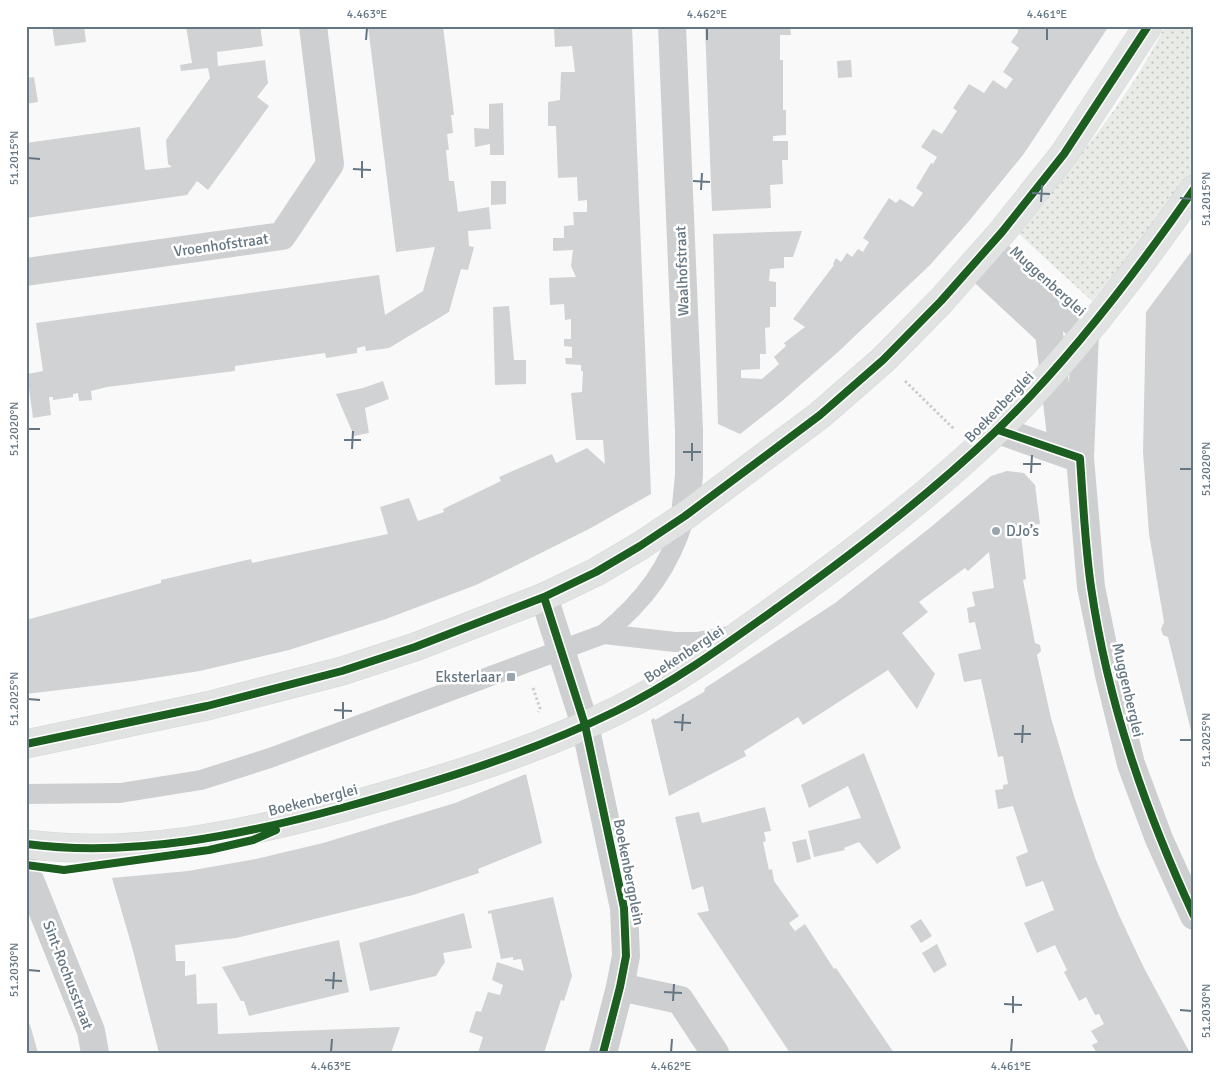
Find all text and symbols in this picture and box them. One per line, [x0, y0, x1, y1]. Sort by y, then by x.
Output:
text: 4.463°E [347, 7, 387, 22]
text: 4.462°E [687, 7, 727, 22]
text: 4.461°E [1027, 7, 1067, 22]
text: 51.2015°N [7, 131, 22, 185]
text: 51.2015°N [1199, 172, 1214, 226]
street label: Waalhofstraat [671, 226, 693, 316]
street label: Vroenhofstraat [173, 229, 269, 261]
street label: Muggenberglei [1006, 242, 1090, 320]
street label: Boekenberglei [961, 368, 1037, 446]
text: 51.2020°N [7, 402, 22, 456]
text: 51.2020°N [1199, 442, 1214, 496]
place label: DJo’s [1006, 522, 1040, 540]
marker: DJo’s [990, 525, 1002, 537]
street label: Boekenberglei [641, 621, 727, 687]
street label: Muggenberglei [1108, 641, 1148, 739]
place label: Eksterlaar [435, 668, 501, 686]
marker: Eksterlaar [505, 671, 517, 683]
text: 51.2025°N [7, 672, 22, 726]
text: 51.2025°N [1199, 713, 1214, 767]
street label: Boekenberglei [266, 780, 360, 820]
street label: Boekenbergplein [610, 817, 648, 927]
street label: Sint-Rochusstraat [39, 918, 97, 1032]
text: 51.2030°N [7, 943, 22, 997]
text: 51.2030°N [1199, 984, 1214, 1038]
text: 4.463°E [311, 1059, 351, 1074]
text: 4.462°E [651, 1059, 691, 1074]
text: 4.461°E [991, 1059, 1031, 1074]

